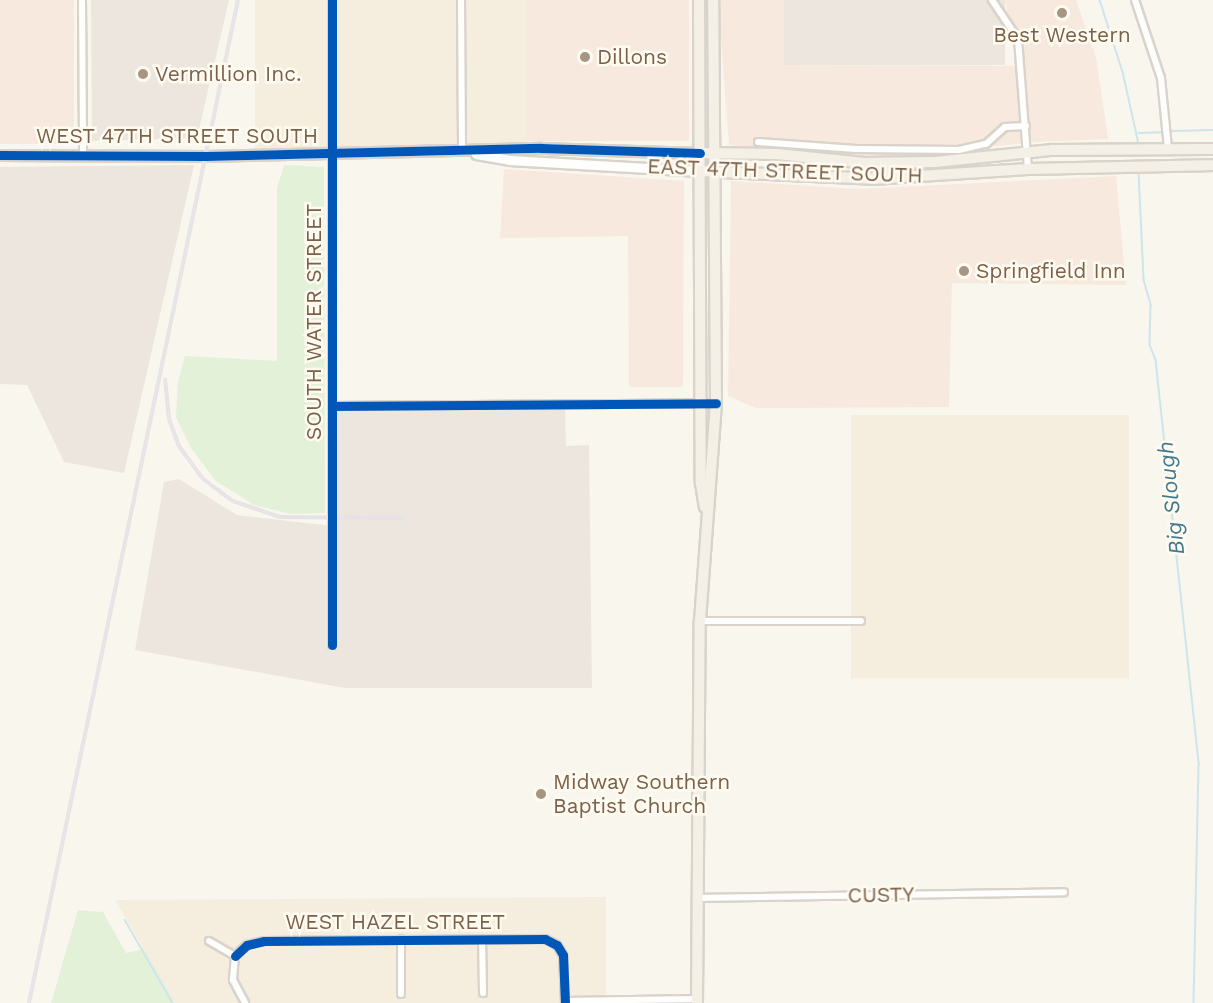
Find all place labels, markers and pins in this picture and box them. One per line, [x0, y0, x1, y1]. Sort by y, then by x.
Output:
marker: Best Western [1055, 6, 1069, 20]
place label: Best Western [993, 22, 1131, 48]
place label: Dillons [597, 44, 667, 70]
marker: Dillons [578, 50, 592, 64]
place label: Vermillion Inc. [155, 61, 302, 87]
marker: Vermillion Inc. [136, 67, 150, 81]
place label: Springfield Inn [976, 258, 1126, 284]
marker: Springfield Inn [957, 264, 971, 278]
place label: Midway Southern Baptist Church [553, 769, 731, 819]
marker: Midway Southern Baptist Church [534, 787, 548, 801]

